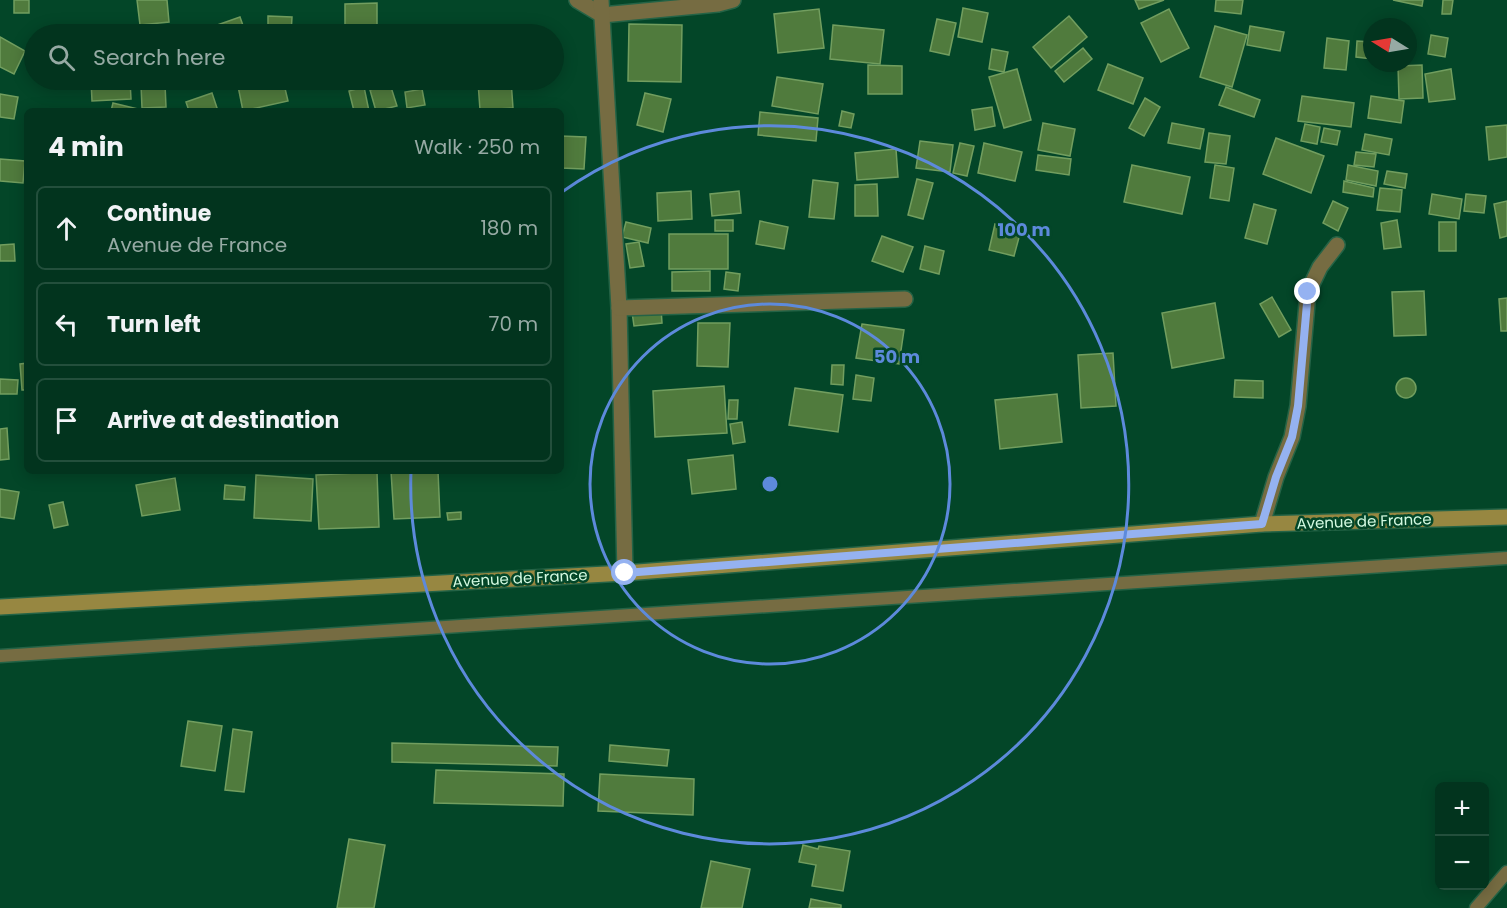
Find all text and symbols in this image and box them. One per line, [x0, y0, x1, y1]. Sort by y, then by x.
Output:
north arrow [1363, 18, 1417, 72]
search box [24, 24, 564, 90]
icon: search [45, 41, 78, 74]
text: Search here [93, 42, 226, 73]
text: 4 min [48, 129, 124, 165]
text: Walk · 250 m [414, 133, 540, 161]
text: Continue [107, 198, 211, 229]
icon: ahead [50, 212, 83, 245]
text: 180 m [480, 214, 538, 242]
text: 100 m [997, 217, 1051, 242]
text: Avenue de France [107, 231, 287, 259]
route end [1294, 278, 1320, 304]
icon: left [50, 308, 83, 341]
text: Turn left [107, 309, 201, 340]
text: 70 m [489, 310, 538, 338]
text: 50 m [874, 344, 920, 369]
icon: arrive [50, 404, 83, 437]
text: Arrive at destination [107, 405, 339, 436]
centre of rings [760, 474, 780, 494]
street label: Avenue de France [1296, 508, 1432, 534]
route start [611, 559, 637, 585]
street label: Avenue de France [452, 564, 588, 592]
map controls [1435, 782, 1489, 890]
button: + [1435, 782, 1489, 836]
button: − [1435, 836, 1489, 890]

